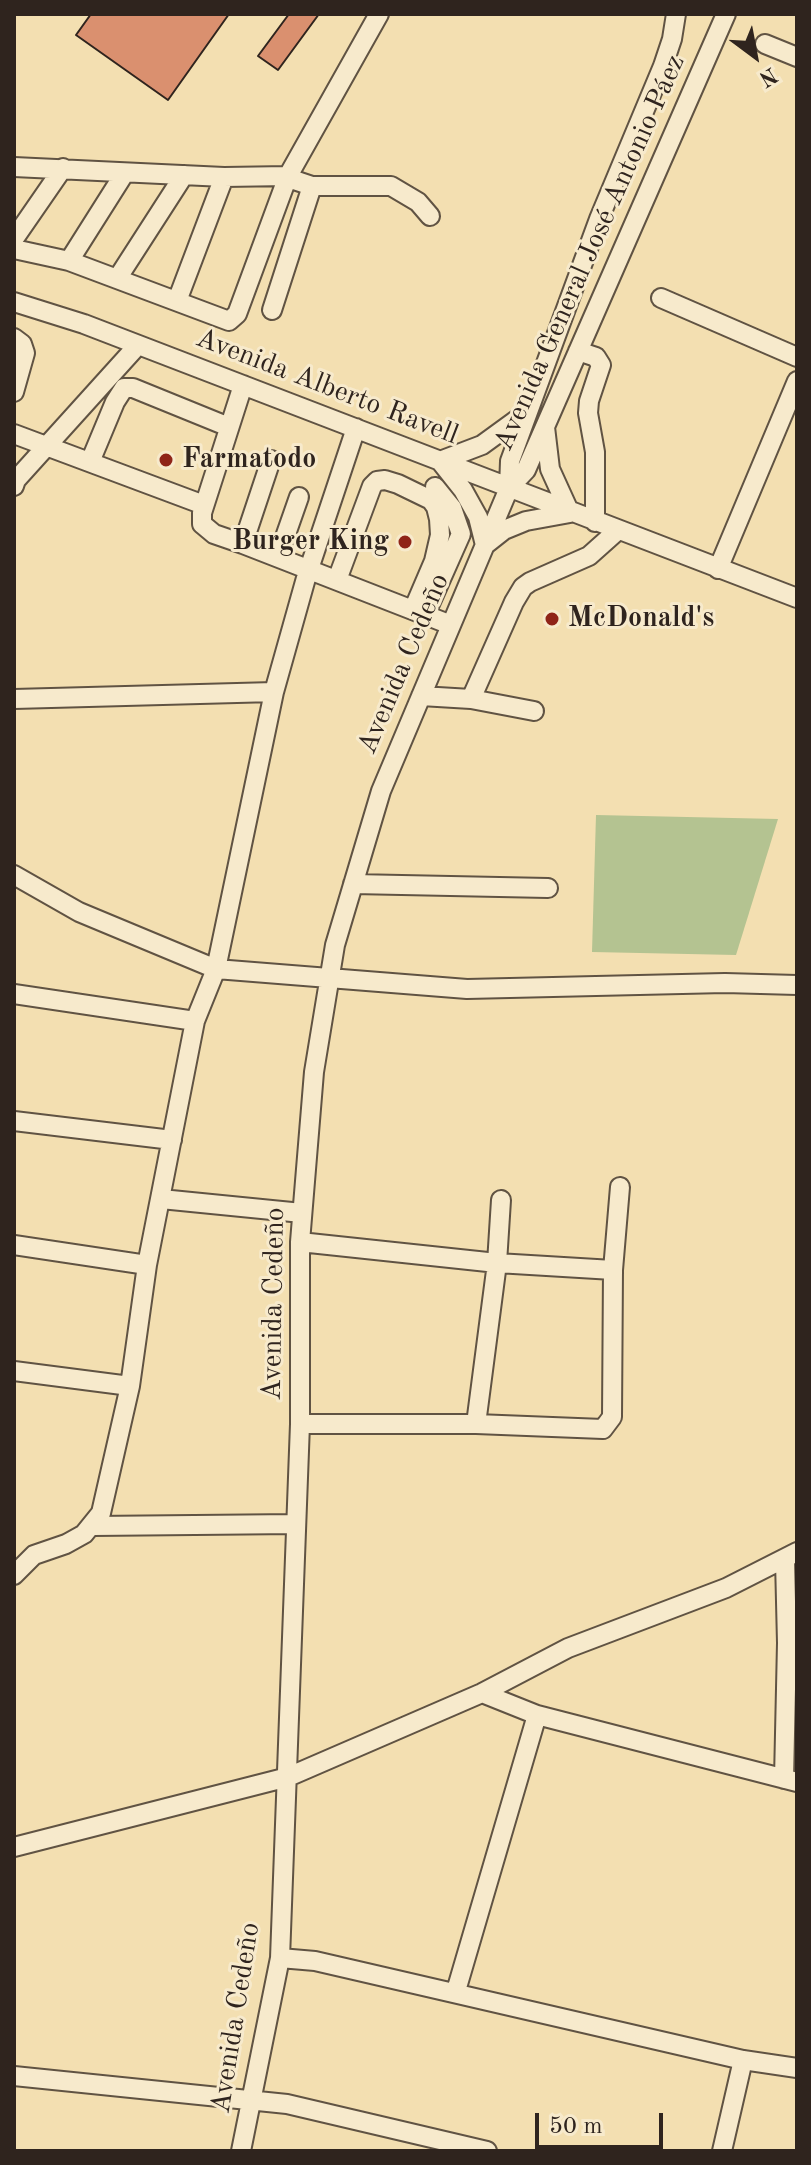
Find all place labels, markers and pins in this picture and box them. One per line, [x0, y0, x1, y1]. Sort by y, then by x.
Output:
place label: Farmatodo [182, 443, 316, 477]
marker: Farmatodo [157, 451, 175, 469]
place label: Burger King [232, 525, 389, 559]
marker: Burger King [396, 533, 414, 551]
place label: McDonald's [568, 602, 714, 636]
marker: McDonald's [543, 610, 561, 628]

